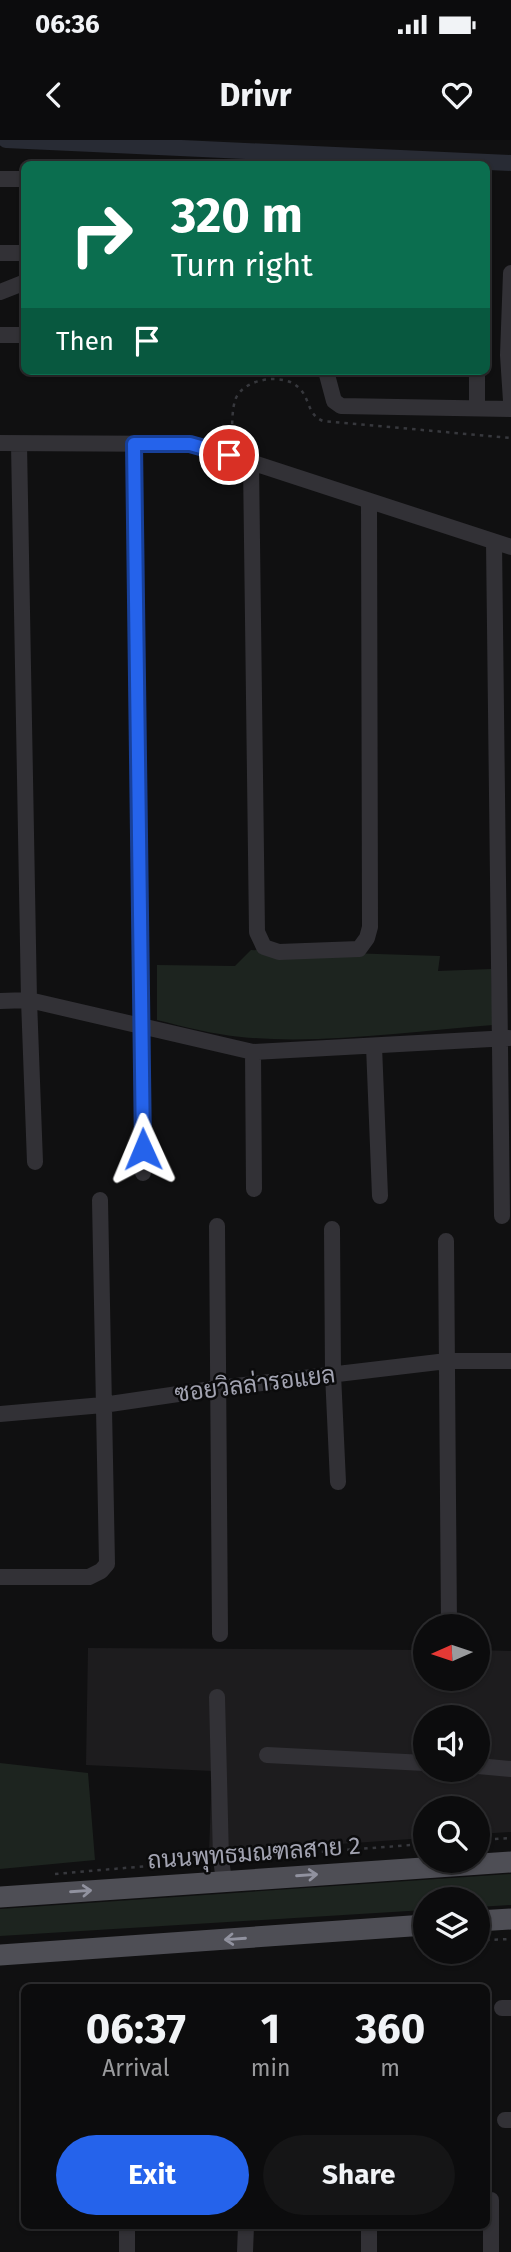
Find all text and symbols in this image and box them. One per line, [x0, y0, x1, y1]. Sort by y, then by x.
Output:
text: 06:36 [35, 9, 100, 40]
icon: back [35, 76, 73, 114]
text: Drivr [220, 76, 291, 114]
icon: heart [438, 76, 476, 114]
text: 320 m [171, 186, 303, 245]
icon: right [56, 189, 147, 280]
text: Turn right [171, 246, 313, 284]
icon: arrive [128, 322, 166, 360]
text: Then [56, 326, 114, 357]
pin [199, 425, 259, 485]
icon: arrive [210, 436, 248, 474]
position arrow [106, 1112, 180, 1186]
street label: ซอยวิลล่ารอแยล [173, 1360, 337, 1408]
north arrow [413, 1614, 490, 1690]
map controls [413, 1614, 490, 1964]
button: sound [413, 1705, 490, 1782]
button: search [413, 1796, 490, 1873]
street label: ถนนพุทธมณฑลสาย 2 [146, 1832, 362, 1876]
one-way arrow [296, 1868, 318, 1881]
one-way arrow [69, 1884, 91, 1897]
button: layers [413, 1887, 490, 1964]
one-way arrow [224, 1932, 247, 1945]
text: 06:37 [86, 2004, 186, 2054]
text: 1 [261, 2004, 280, 2054]
text: 360 [355, 2004, 425, 2054]
text: Arrival [102, 2054, 170, 2082]
text: min [251, 2054, 290, 2082]
text: m [380, 2054, 400, 2082]
button: Exit [56, 2135, 249, 2215]
button: Share [263, 2135, 455, 2215]

